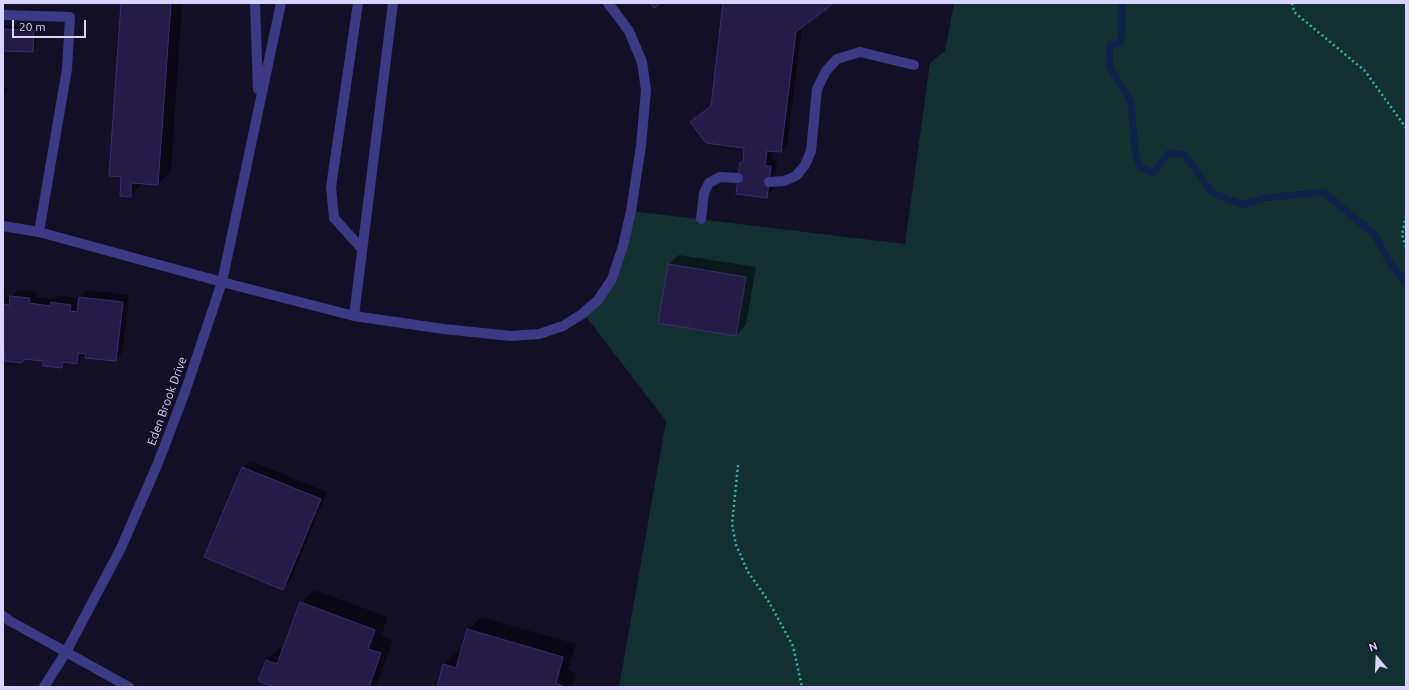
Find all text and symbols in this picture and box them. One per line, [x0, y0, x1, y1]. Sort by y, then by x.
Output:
scale bar [14, 12, 88, 38]
text: 20 m [19, 20, 46, 33]
street label: Eden Brook Drive [144, 355, 190, 447]
north arrow [1357, 638, 1397, 678]
text: N [1367, 640, 1379, 654]

